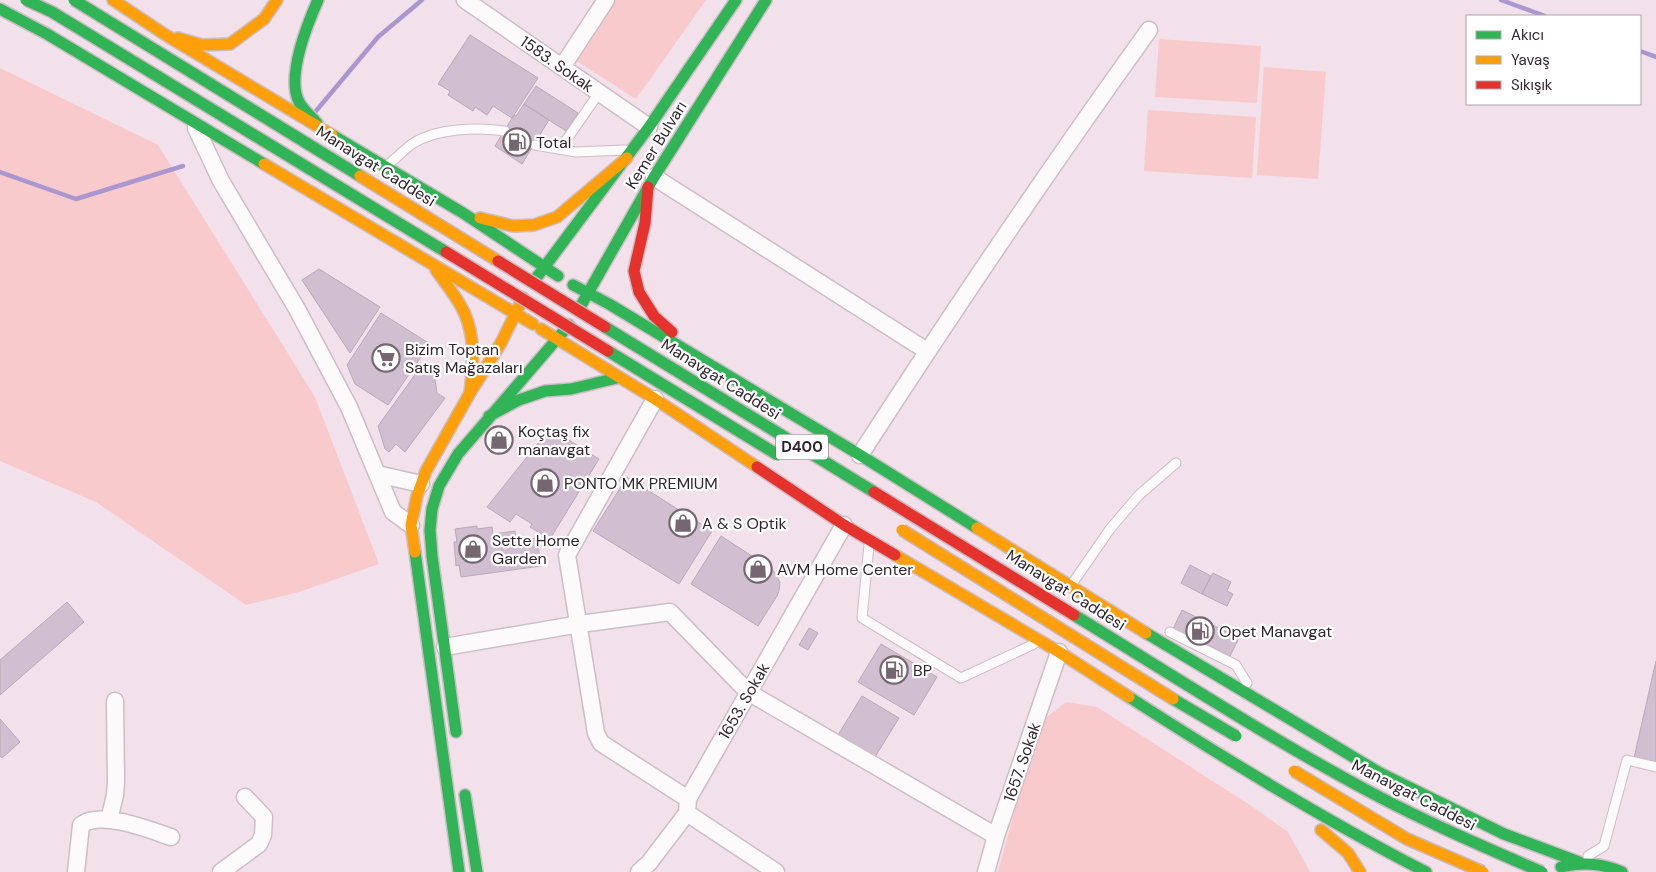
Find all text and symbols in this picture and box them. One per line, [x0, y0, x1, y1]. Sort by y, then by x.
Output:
legend [1466, 15, 1641, 105]
text: Akıcı [1511, 25, 1544, 45]
street label: 1583. Sokak [516, 31, 598, 97]
text: Yavaş [1511, 50, 1550, 70]
text: Sıkışık [1511, 75, 1553, 95]
street label: Kemer Bulvarı [621, 97, 691, 193]
street label: Manavgat Caddesi [312, 121, 440, 211]
fuel station icon: Total [502, 127, 532, 157]
place label: Total [536, 132, 571, 153]
street label: Manavgat Caddesi [657, 334, 785, 424]
place label: Bizim Toptan Satış Mağazaları [405, 339, 522, 378]
supermarket icon: Bizim Toptan Satış Mağazaları [371, 343, 401, 373]
place label: Koçtaş fix manavgat [518, 421, 590, 460]
shop icon: Koçtaş fix manavgat [484, 425, 514, 455]
road number: D400 [776, 434, 828, 460]
shop icon: PONTO MK PREMIUM [530, 468, 560, 498]
place label: PONTO MK PREMIUM [564, 473, 718, 494]
shop icon: A & S Optik [668, 508, 698, 538]
place label: A & S Optik [702, 513, 787, 534]
place label: Sette Home Garden [492, 530, 580, 569]
shop icon: Sette Home Garden [458, 534, 488, 564]
street label: Manavgat Caddesi [1002, 545, 1130, 635]
shop icon: AVM Home Center [743, 554, 773, 584]
place label: AVM Home Center [777, 559, 913, 580]
fuel station icon: Opet Manavgat [1185, 616, 1215, 646]
place label: Opet Manavgat [1219, 621, 1332, 642]
fuel station icon: BP [879, 655, 909, 685]
street label: 1653. Sokak [714, 659, 774, 743]
place label: BP [913, 660, 932, 681]
street label: 1657. Sokak [999, 719, 1045, 805]
street label: Manavgat Caddesi [1348, 755, 1480, 835]

